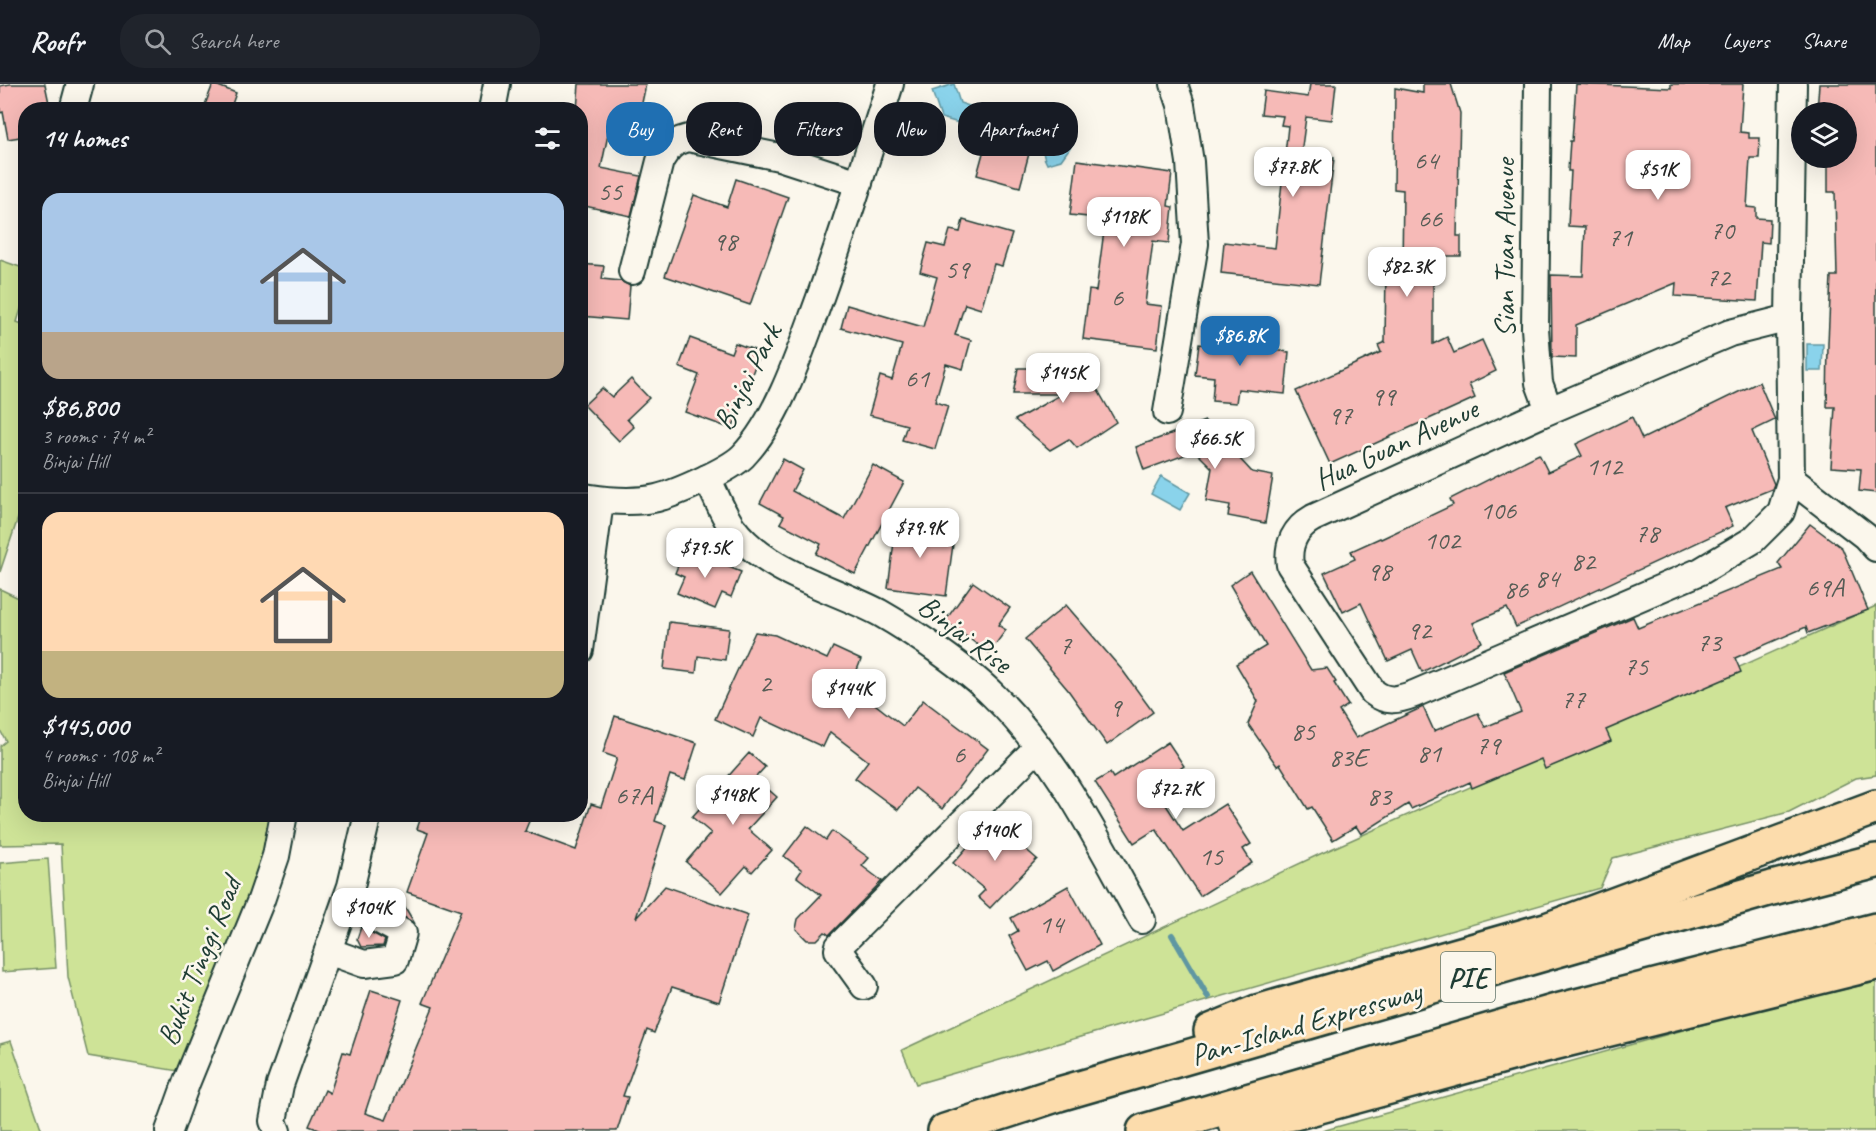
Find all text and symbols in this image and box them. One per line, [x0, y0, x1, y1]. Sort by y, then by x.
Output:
search box [120, 14, 540, 68]
text: Roofr [30, 24, 84, 59]
icon: search [141, 25, 174, 58]
text: Search here [189, 27, 278, 55]
text: Map [1657, 28, 1690, 54]
text: Layers [1723, 28, 1769, 54]
text: Share [1802, 28, 1846, 54]
chip: Buy [606, 102, 674, 156]
chip: Rent [686, 102, 762, 156]
chip: Filters [774, 102, 862, 156]
chip: New [874, 102, 946, 156]
chip: Apartment [958, 102, 1078, 156]
map controls [1791, 102, 1857, 168]
button: layers [1791, 102, 1857, 168]
text: 14 homes [42, 122, 127, 155]
icon: filters [531, 122, 564, 155]
house number: 64 [1414, 143, 1441, 177]
pin: $77.8K [1244, 147, 1342, 198]
pin: $51K [1622, 150, 1694, 201]
text: $77.8K [1268, 154, 1318, 179]
street label: Sian Tuan Avenue [1485, 156, 1523, 337]
text: $51K [1640, 157, 1676, 182]
house number: 55 [598, 174, 624, 208]
pin: $118K [1082, 197, 1166, 248]
house number: 66 [1418, 201, 1443, 235]
text: $118K [1101, 204, 1147, 229]
house number: 70 [1710, 213, 1736, 247]
house number: 71 [1608, 220, 1634, 254]
house number: 98 [713, 224, 740, 258]
icon: home [249, 232, 357, 340]
pin: $82.3K [1358, 247, 1456, 298]
house number: 59 [945, 252, 971, 286]
text: $82.3K [1382, 254, 1432, 279]
house number: 72 [1706, 260, 1732, 294]
house number: 6 [1111, 280, 1124, 314]
street label: Binjai Park [704, 316, 791, 436]
pin: $86.8K [1191, 316, 1289, 367]
text: $86.8K [1215, 323, 1265, 348]
pin: $145K [1021, 353, 1105, 404]
text: $145K [1040, 360, 1086, 385]
house number: 61 [905, 361, 931, 395]
house number: 99 [1371, 379, 1397, 413]
street label: Hua Guan Avenue [1308, 389, 1486, 498]
text: $86,800 [42, 391, 118, 424]
house number: 97 [1328, 398, 1354, 432]
pin: $66.5K [1166, 419, 1264, 470]
text: 3 rooms · 74 m² [42, 424, 150, 449]
text: $66.5K [1190, 426, 1240, 451]
text: Binjai Hill [42, 449, 108, 474]
house number: 112 [1586, 449, 1624, 483]
house number: 106 [1480, 493, 1517, 527]
pin: $79.9K [871, 508, 969, 559]
text: $79.9K [895, 515, 945, 540]
house number: 78 [1635, 516, 1662, 550]
house number: 102 [1424, 523, 1462, 557]
pin: $79.5K [656, 528, 754, 579]
text: $79.5K [680, 535, 730, 560]
house number: 82 [1571, 544, 1597, 578]
icon: home [249, 551, 357, 659]
house number: 98 [1367, 554, 1394, 588]
house number: 84 [1535, 561, 1562, 595]
house number: 69A [1806, 570, 1845, 604]
house number: 86 [1504, 572, 1529, 606]
street label: Binjai Rise [911, 586, 1021, 683]
house number: 92 [1407, 613, 1433, 647]
house number: 73 [1697, 625, 1723, 659]
house number: 7 [1059, 628, 1073, 662]
house number: 75 [1624, 649, 1650, 683]
house number: 2 [759, 666, 773, 700]
pin: $144K [807, 669, 891, 720]
text: $144K [826, 676, 872, 701]
house number: 77 [1561, 682, 1587, 716]
house number: 9 [1109, 690, 1123, 724]
text: $145,000 [42, 710, 129, 743]
house number: 85 [1291, 714, 1317, 748]
house number: 79 [1476, 728, 1502, 762]
house number: 81 [1417, 736, 1443, 770]
house number: 6 [953, 737, 966, 771]
house number: 83E [1329, 740, 1371, 774]
text: 4 rooms · 108 m² [42, 743, 159, 768]
text: Binjai Hill [42, 768, 108, 793]
pin: $72.7K [1127, 769, 1225, 820]
pin: $148K [691, 775, 775, 826]
text: $72.7K [1151, 776, 1201, 801]
house number: 67A [615, 778, 654, 812]
house number: 83 [1367, 779, 1393, 813]
text: $148K [710, 782, 756, 807]
pin: $140K [953, 811, 1037, 862]
text: $140K [972, 818, 1018, 843]
house number: 15 [1199, 839, 1225, 873]
street label: Bukit Tinggi Road [148, 867, 252, 1051]
pin: $104K [327, 888, 411, 939]
text: $104K [346, 895, 392, 920]
house number: 14 [1039, 907, 1066, 941]
road number: PIE [1441, 952, 1495, 1002]
street label: Pan-Island Expressway [1186, 971, 1427, 1074]

